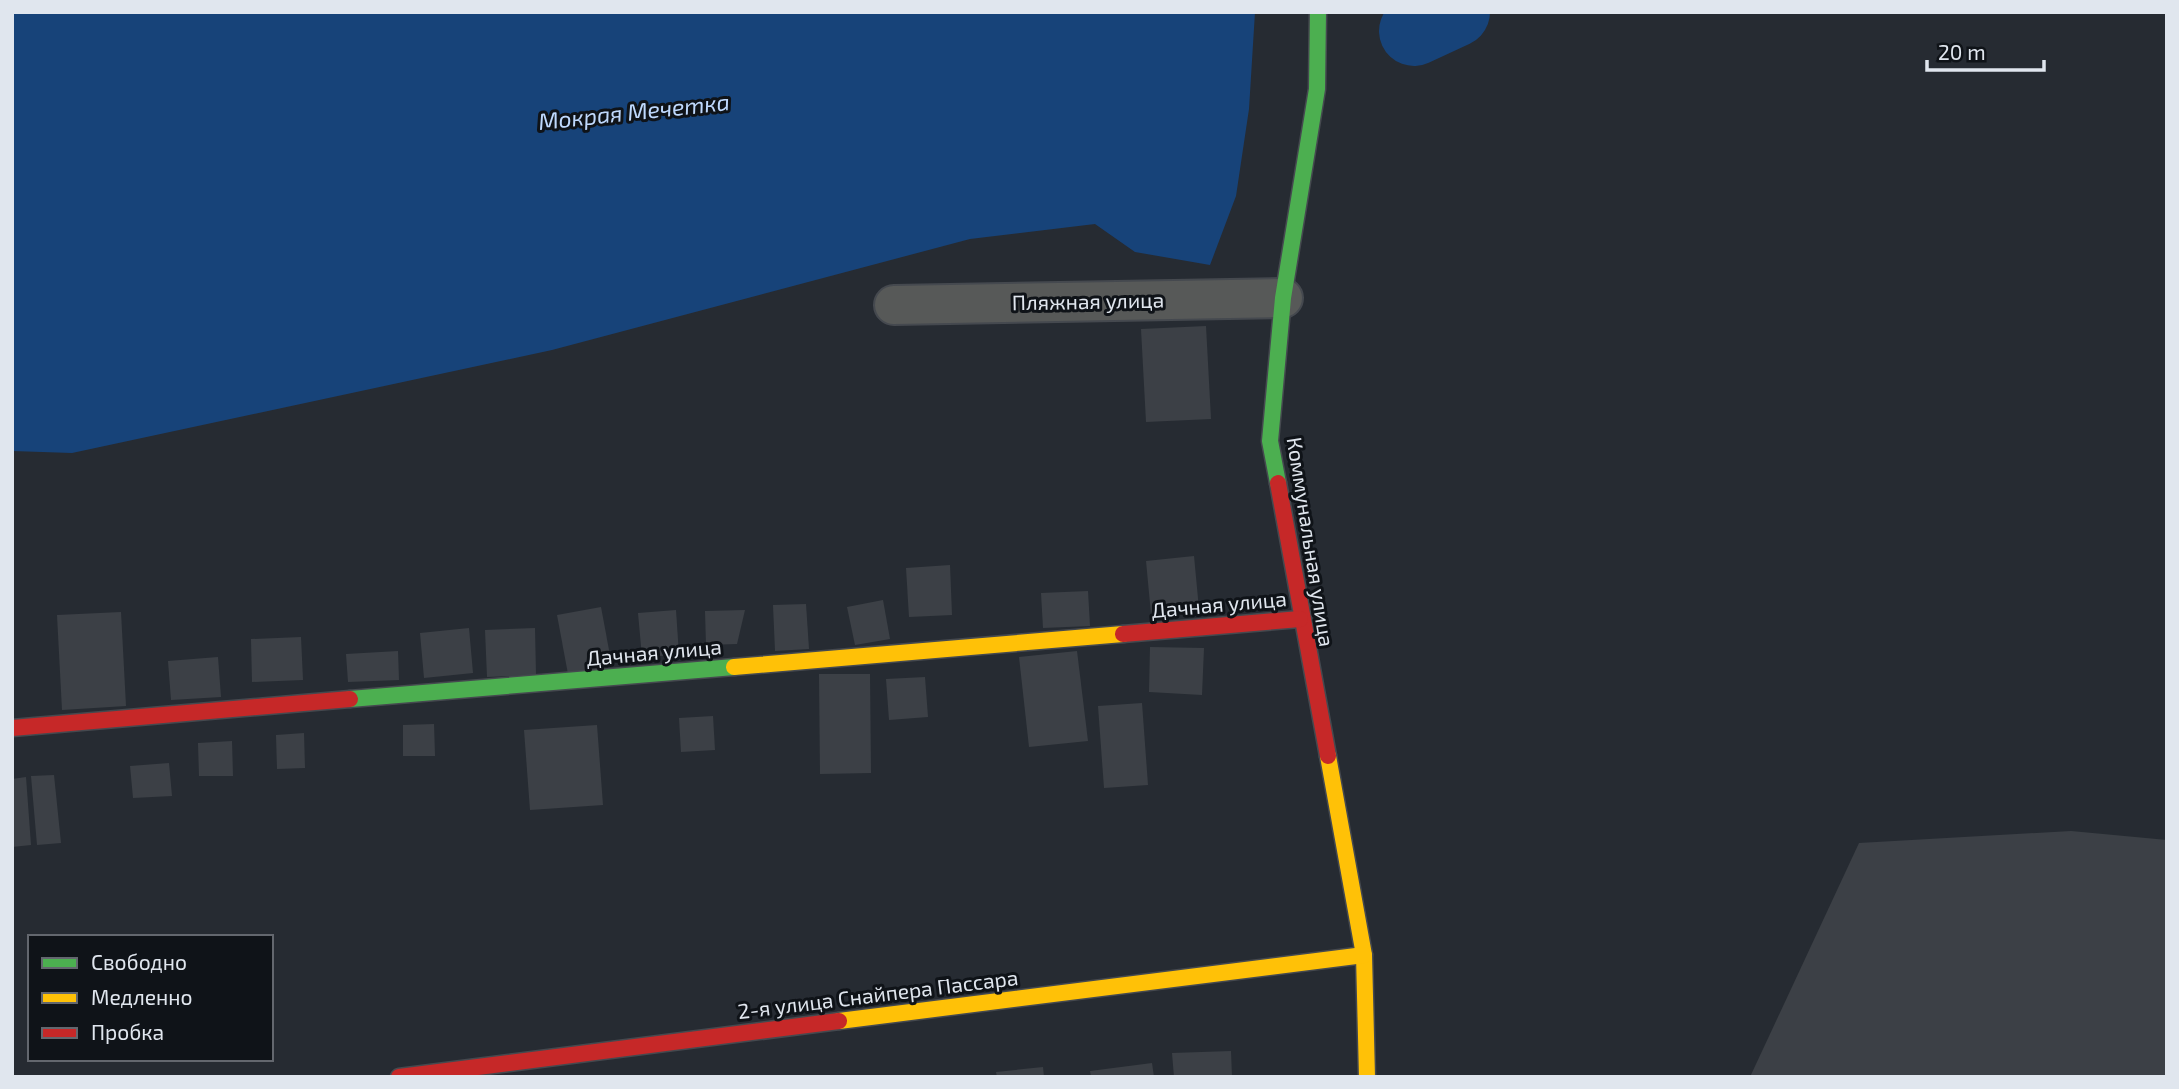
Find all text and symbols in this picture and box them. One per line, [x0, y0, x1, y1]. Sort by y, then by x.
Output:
scale bar [1927, 28, 2044, 72]
text: 20 m [1938, 39, 1986, 64]
water label: Мокрая Мечетка [537, 87, 731, 135]
street label: Пляжная улица [1012, 287, 1164, 315]
street label: Коммунальная улица [1282, 435, 1340, 649]
street label: Дачная улица [1150, 585, 1288, 623]
street label: Дачная улица [585, 633, 723, 671]
legend [28, 935, 273, 1061]
text: Свободно [91, 949, 187, 974]
street label: 2-я улица Снайпера Пассара [736, 964, 1020, 1024]
text: Медленно [91, 984, 193, 1009]
text: Пробка [91, 1019, 164, 1044]

